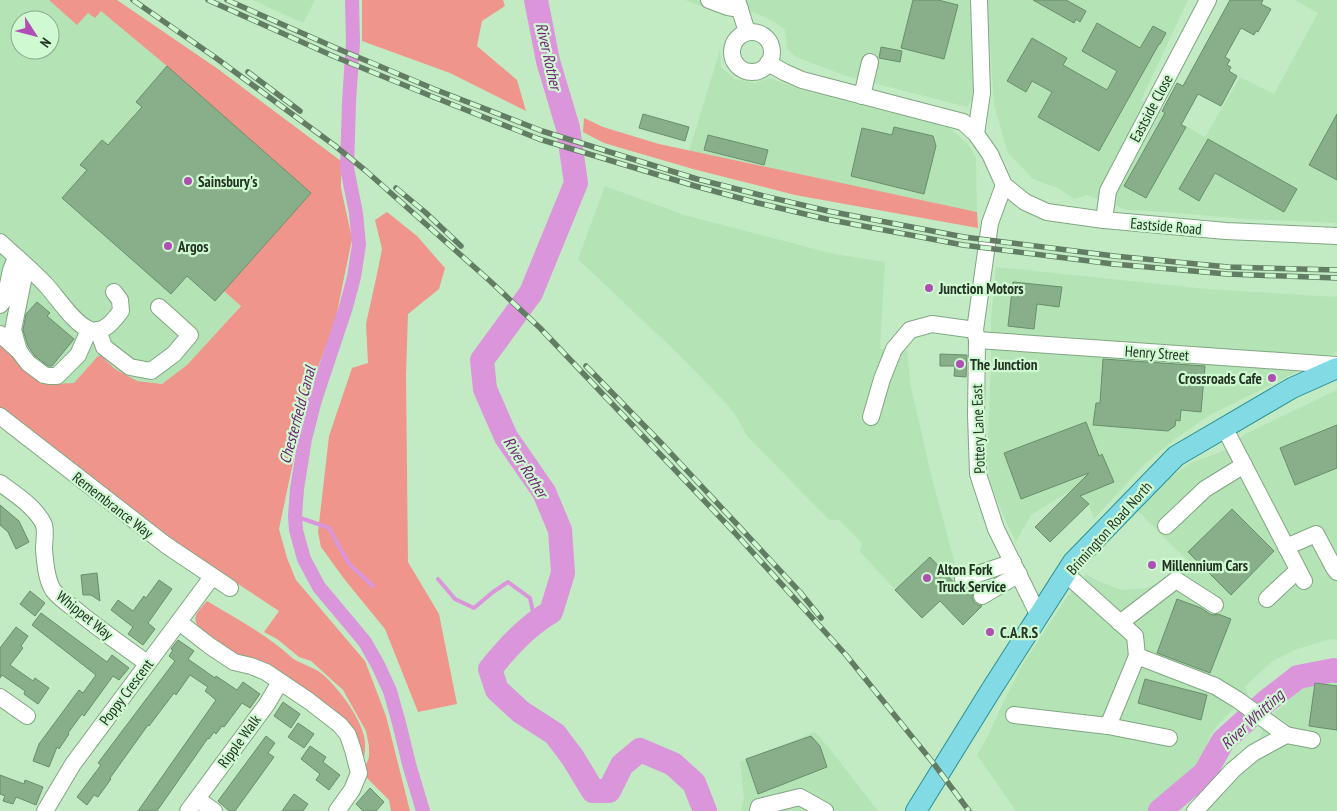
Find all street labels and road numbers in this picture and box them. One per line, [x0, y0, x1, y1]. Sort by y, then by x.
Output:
street label: Eastside Close [1125, 71, 1177, 145]
street label: Eastside Road [1130, 213, 1202, 239]
street label: Henry Street [1124, 341, 1190, 365]
street label: Pottery Lane East [967, 384, 989, 474]
street label: Remembrance Way [69, 468, 157, 543]
street label: Brimington Road North [1062, 477, 1156, 579]
street label: Whippet Way [53, 586, 117, 644]
street label: Poppy Crescent [95, 655, 157, 729]
street label: Ripple Walk [213, 711, 265, 771]

